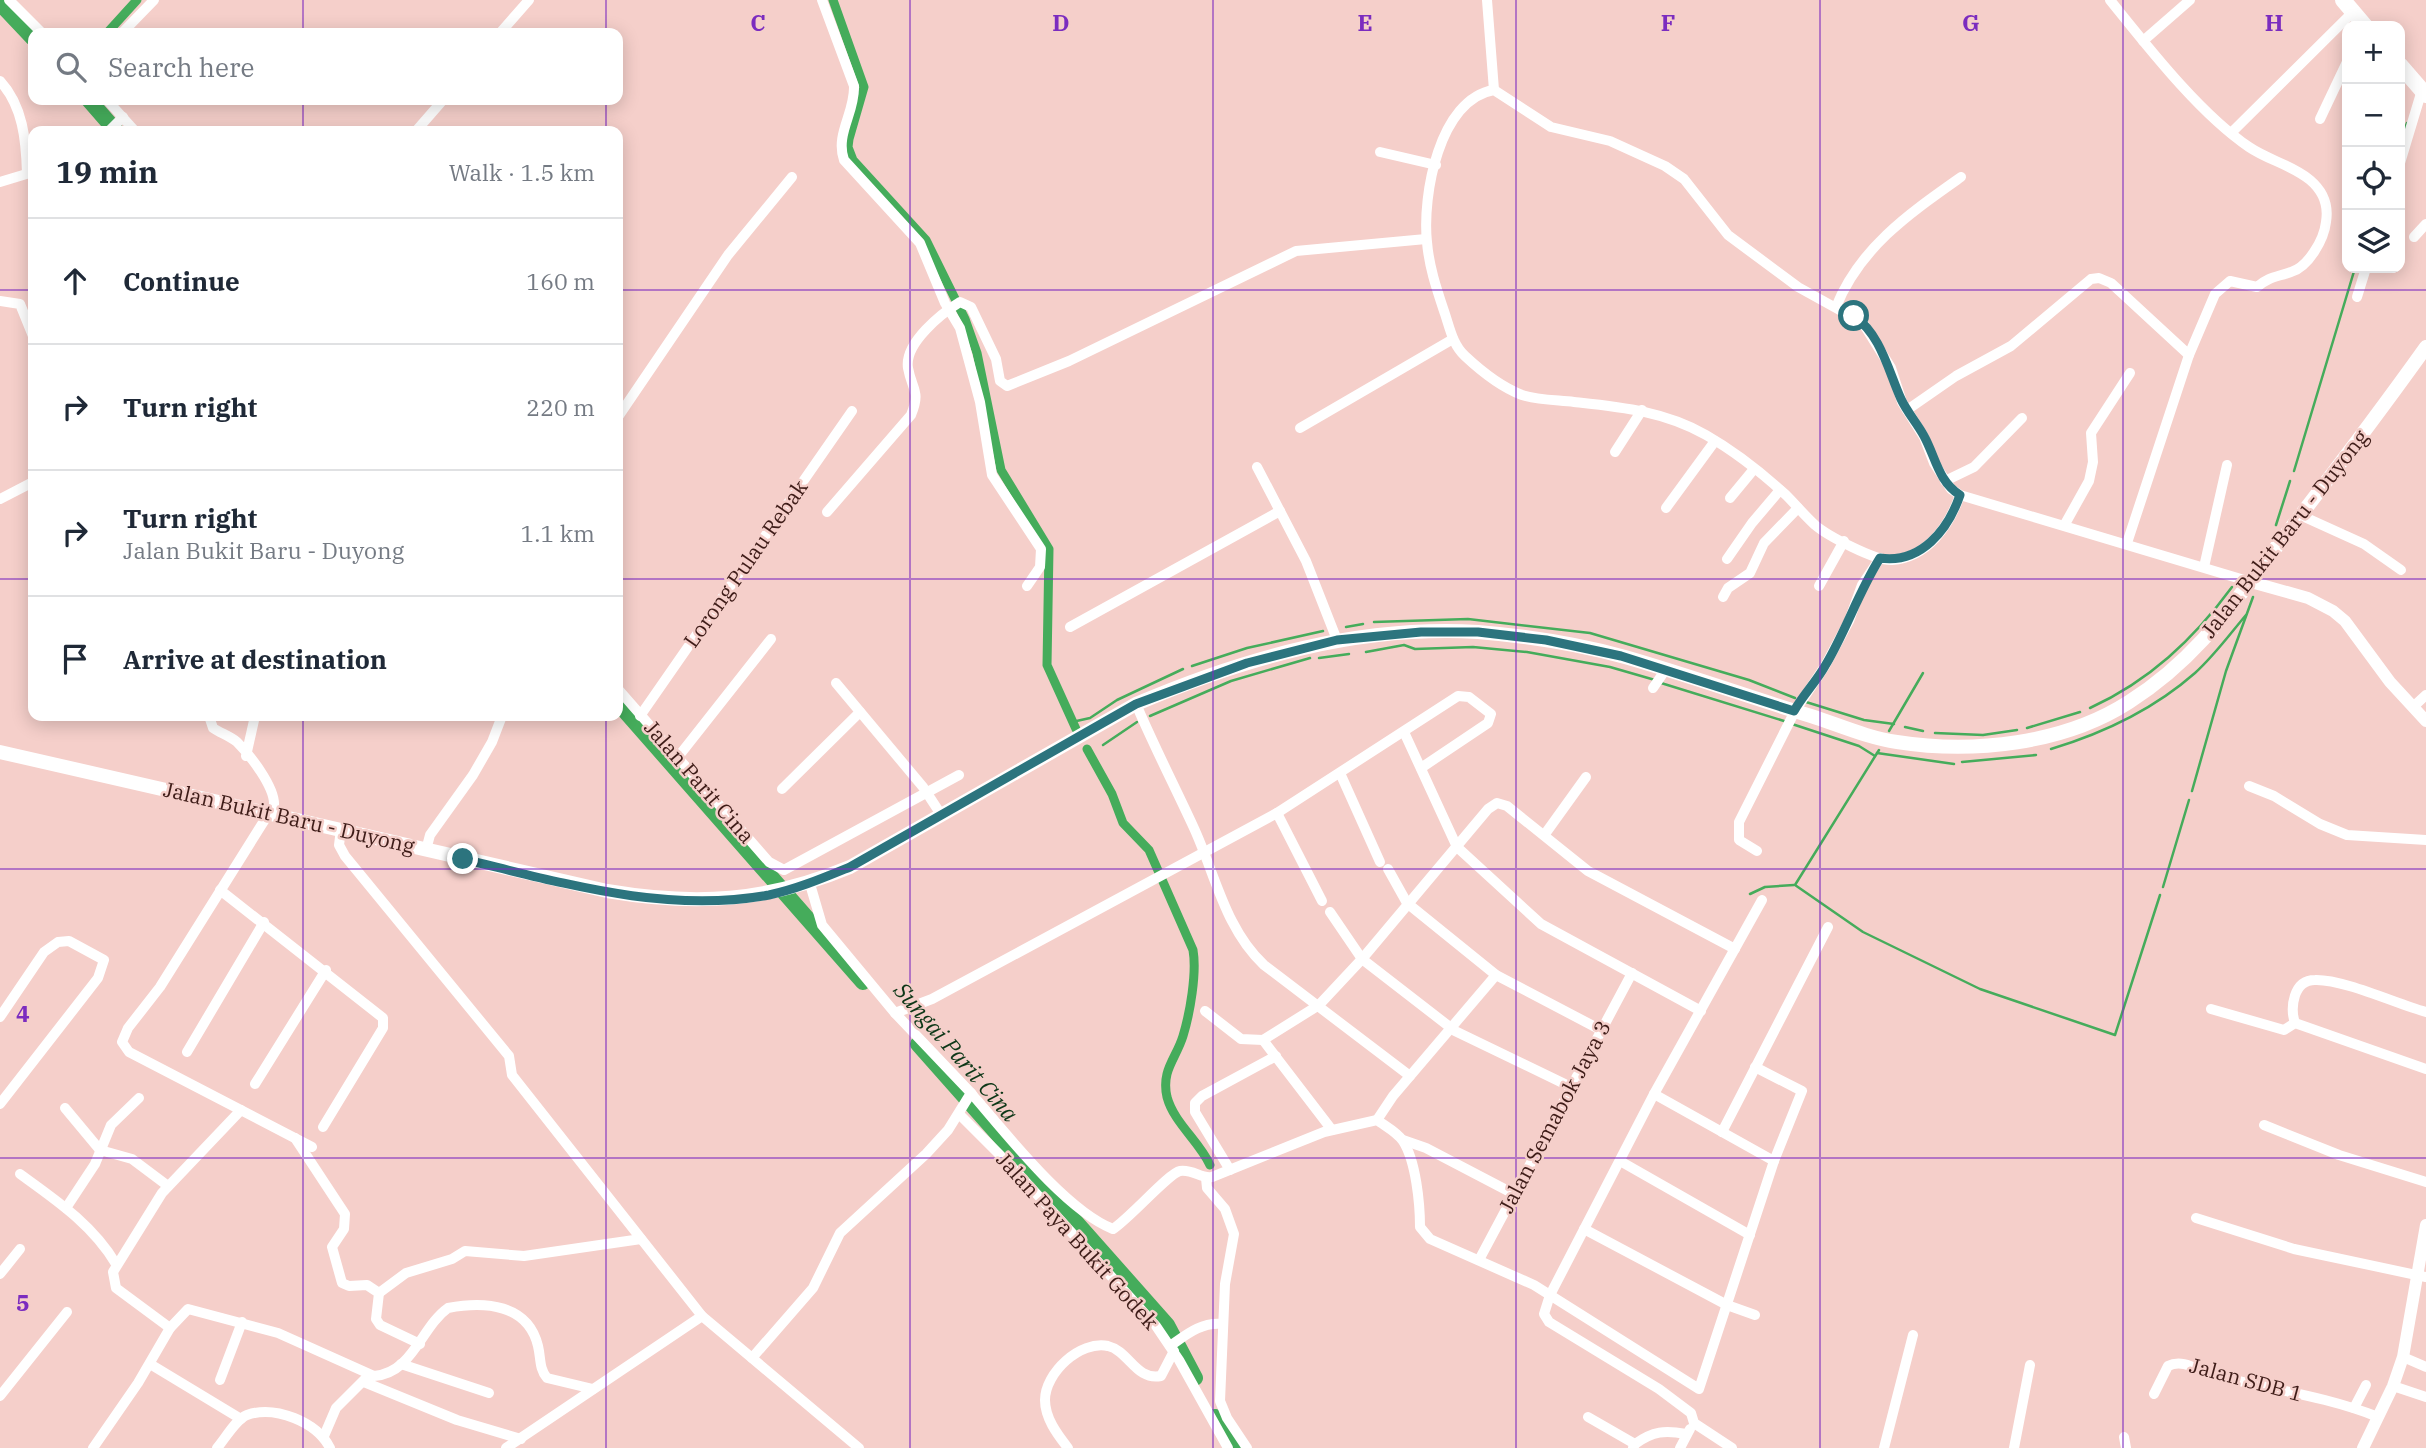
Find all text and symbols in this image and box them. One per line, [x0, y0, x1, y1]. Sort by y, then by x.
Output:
text: C [750, 7, 766, 37]
text: D [1052, 7, 1070, 37]
text: E [1357, 7, 1373, 37]
text: F [1661, 7, 1675, 37]
text: G [1962, 7, 1980, 37]
text: H [2265, 7, 2283, 37]
map controls [2342, 21, 2405, 273]
button: + [2342, 21, 2405, 84]
search box [28, 28, 623, 105]
icon: search [52, 48, 90, 86]
text: Search here [108, 50, 254, 84]
button: − [2342, 84, 2405, 147]
button: locate [2342, 147, 2405, 210]
text: 19 min [56, 152, 158, 191]
text: Walk · 1.5 km [449, 157, 595, 187]
button: layers [2342, 210, 2405, 273]
icon: ahead [56, 262, 94, 300]
text: Continue [123, 264, 240, 298]
text: 160 m [526, 266, 595, 296]
route start [1838, 300, 1869, 331]
icon: right [56, 388, 94, 426]
text: Turn right [123, 390, 257, 424]
text: 220 m [526, 392, 595, 422]
street label: Jalan Bukit Baru - Duyong [2194, 423, 2375, 643]
street label: Lorong Pulau Rebak [677, 474, 814, 653]
text: Turn right [123, 501, 257, 535]
icon: right [56, 514, 94, 552]
text: 1.1 km [521, 518, 595, 548]
text: Jalan Bukit Baru - Duyong [123, 535, 404, 565]
icon: arrive [56, 640, 94, 678]
text: Arrive at destination [123, 642, 387, 676]
street label: Jalan Parit Cina [638, 714, 761, 849]
street label: Jalan Bukit Baru - Duyong [161, 774, 418, 860]
route end [447, 843, 478, 874]
water label: Sungai Parit Cina [887, 975, 1026, 1128]
text: 4 [16, 998, 30, 1028]
street label: Jalan Semabok Jaya 3 [1491, 1015, 1617, 1218]
street label: Jalan Paya Bukit Godek [990, 1146, 1166, 1336]
text: 5 [16, 1287, 30, 1317]
street label: Jalan SDB 1 [2187, 1351, 2306, 1408]

